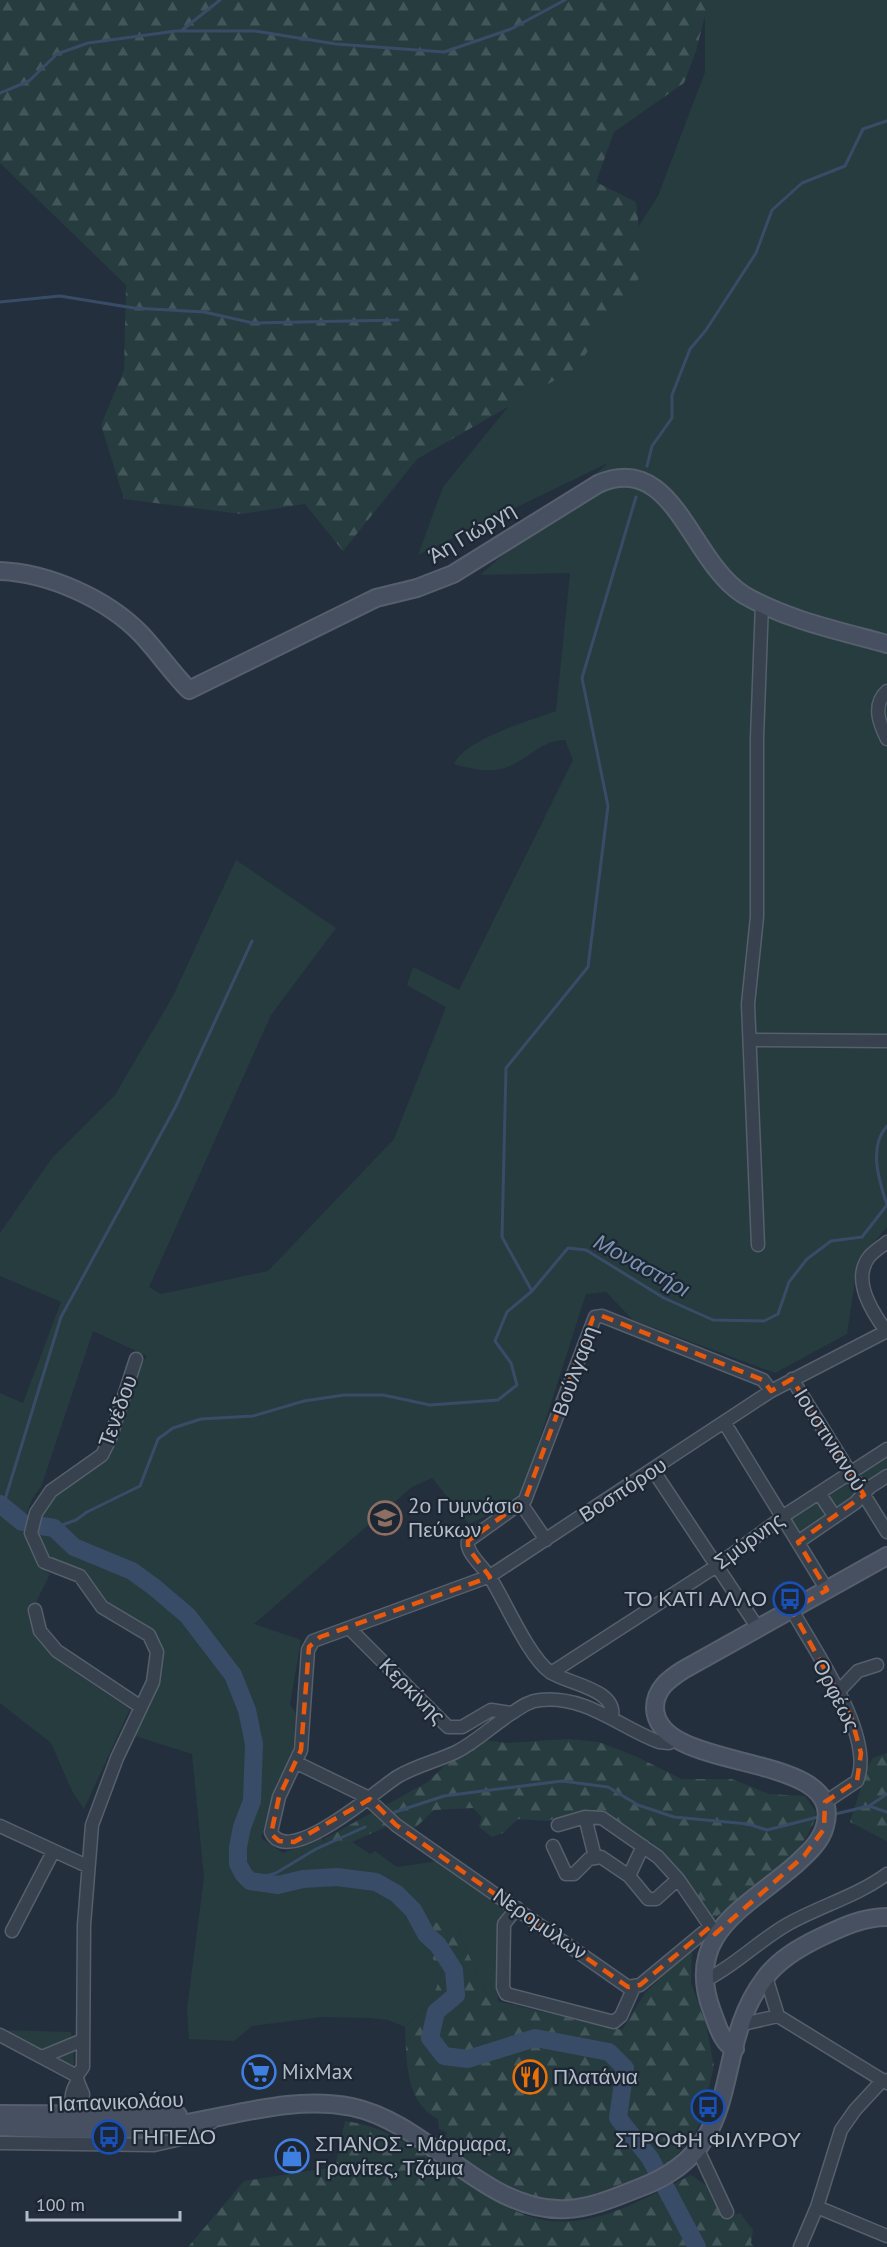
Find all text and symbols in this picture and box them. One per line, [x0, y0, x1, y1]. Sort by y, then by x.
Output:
street label: Άη Γιώργη [423, 496, 520, 569]
water label: Μοναστήρι [589, 1227, 695, 1303]
street label: Βούλγαρη [546, 1322, 603, 1420]
street label: Τενέδου [92, 1371, 143, 1451]
street label: Ιουστινιανού [788, 1383, 873, 1496]
street label: Βοσπόρου [574, 1451, 672, 1528]
place label: 2ο Γυμνάσιο Πεύκων [408, 1492, 523, 1543]
school or university icon: 2ο Γυμνάσιο Πεύκων [367, 1500, 403, 1536]
street label: Σμύρνης [708, 1506, 789, 1575]
bus stop icon: ΤΟ ΚΑΤΙ ΑΛΛΟ [772, 1581, 808, 1617]
place label: ΤΟ ΚΑΤΙ ΑΛΛΟ [624, 1585, 767, 1612]
street label: Κερκίνης [374, 1652, 451, 1729]
street label: Ορφέως [807, 1654, 866, 1736]
street label: Νερομύλων [488, 1881, 592, 1966]
supermarket icon: MixMax [241, 2054, 277, 2090]
place label: MixMax [282, 2058, 353, 2085]
restaurant icon: Πλατάνια [512, 2059, 548, 2095]
place label: Πλατάνια [553, 2063, 638, 2090]
street label: Παπανικολάου [48, 2086, 184, 2117]
bus stop icon: ΣΤΡΟΦΗ ΦΙΛΥΡΟΥ [690, 2089, 726, 2125]
bus stop icon: ΓΗΠΕΔΟ [91, 2119, 127, 2155]
place label: ΓΗΠΕΔΟ [132, 2123, 216, 2150]
place label: ΣΤΡΟΦΗ ΦΙΛΥΡΟΥ [615, 2126, 801, 2153]
place label: ΣΠΑΝΟΣ - Μάρμαρα, Γρανίτες, Τζάμια [315, 2130, 511, 2181]
shop icon: ΣΠΑΝΟΣ - Μάρμαρα, Γρανίτες, Τζάμια [274, 2138, 310, 2174]
scale bar [27, 2184, 180, 2222]
text: 100 m [36, 2193, 85, 2216]

